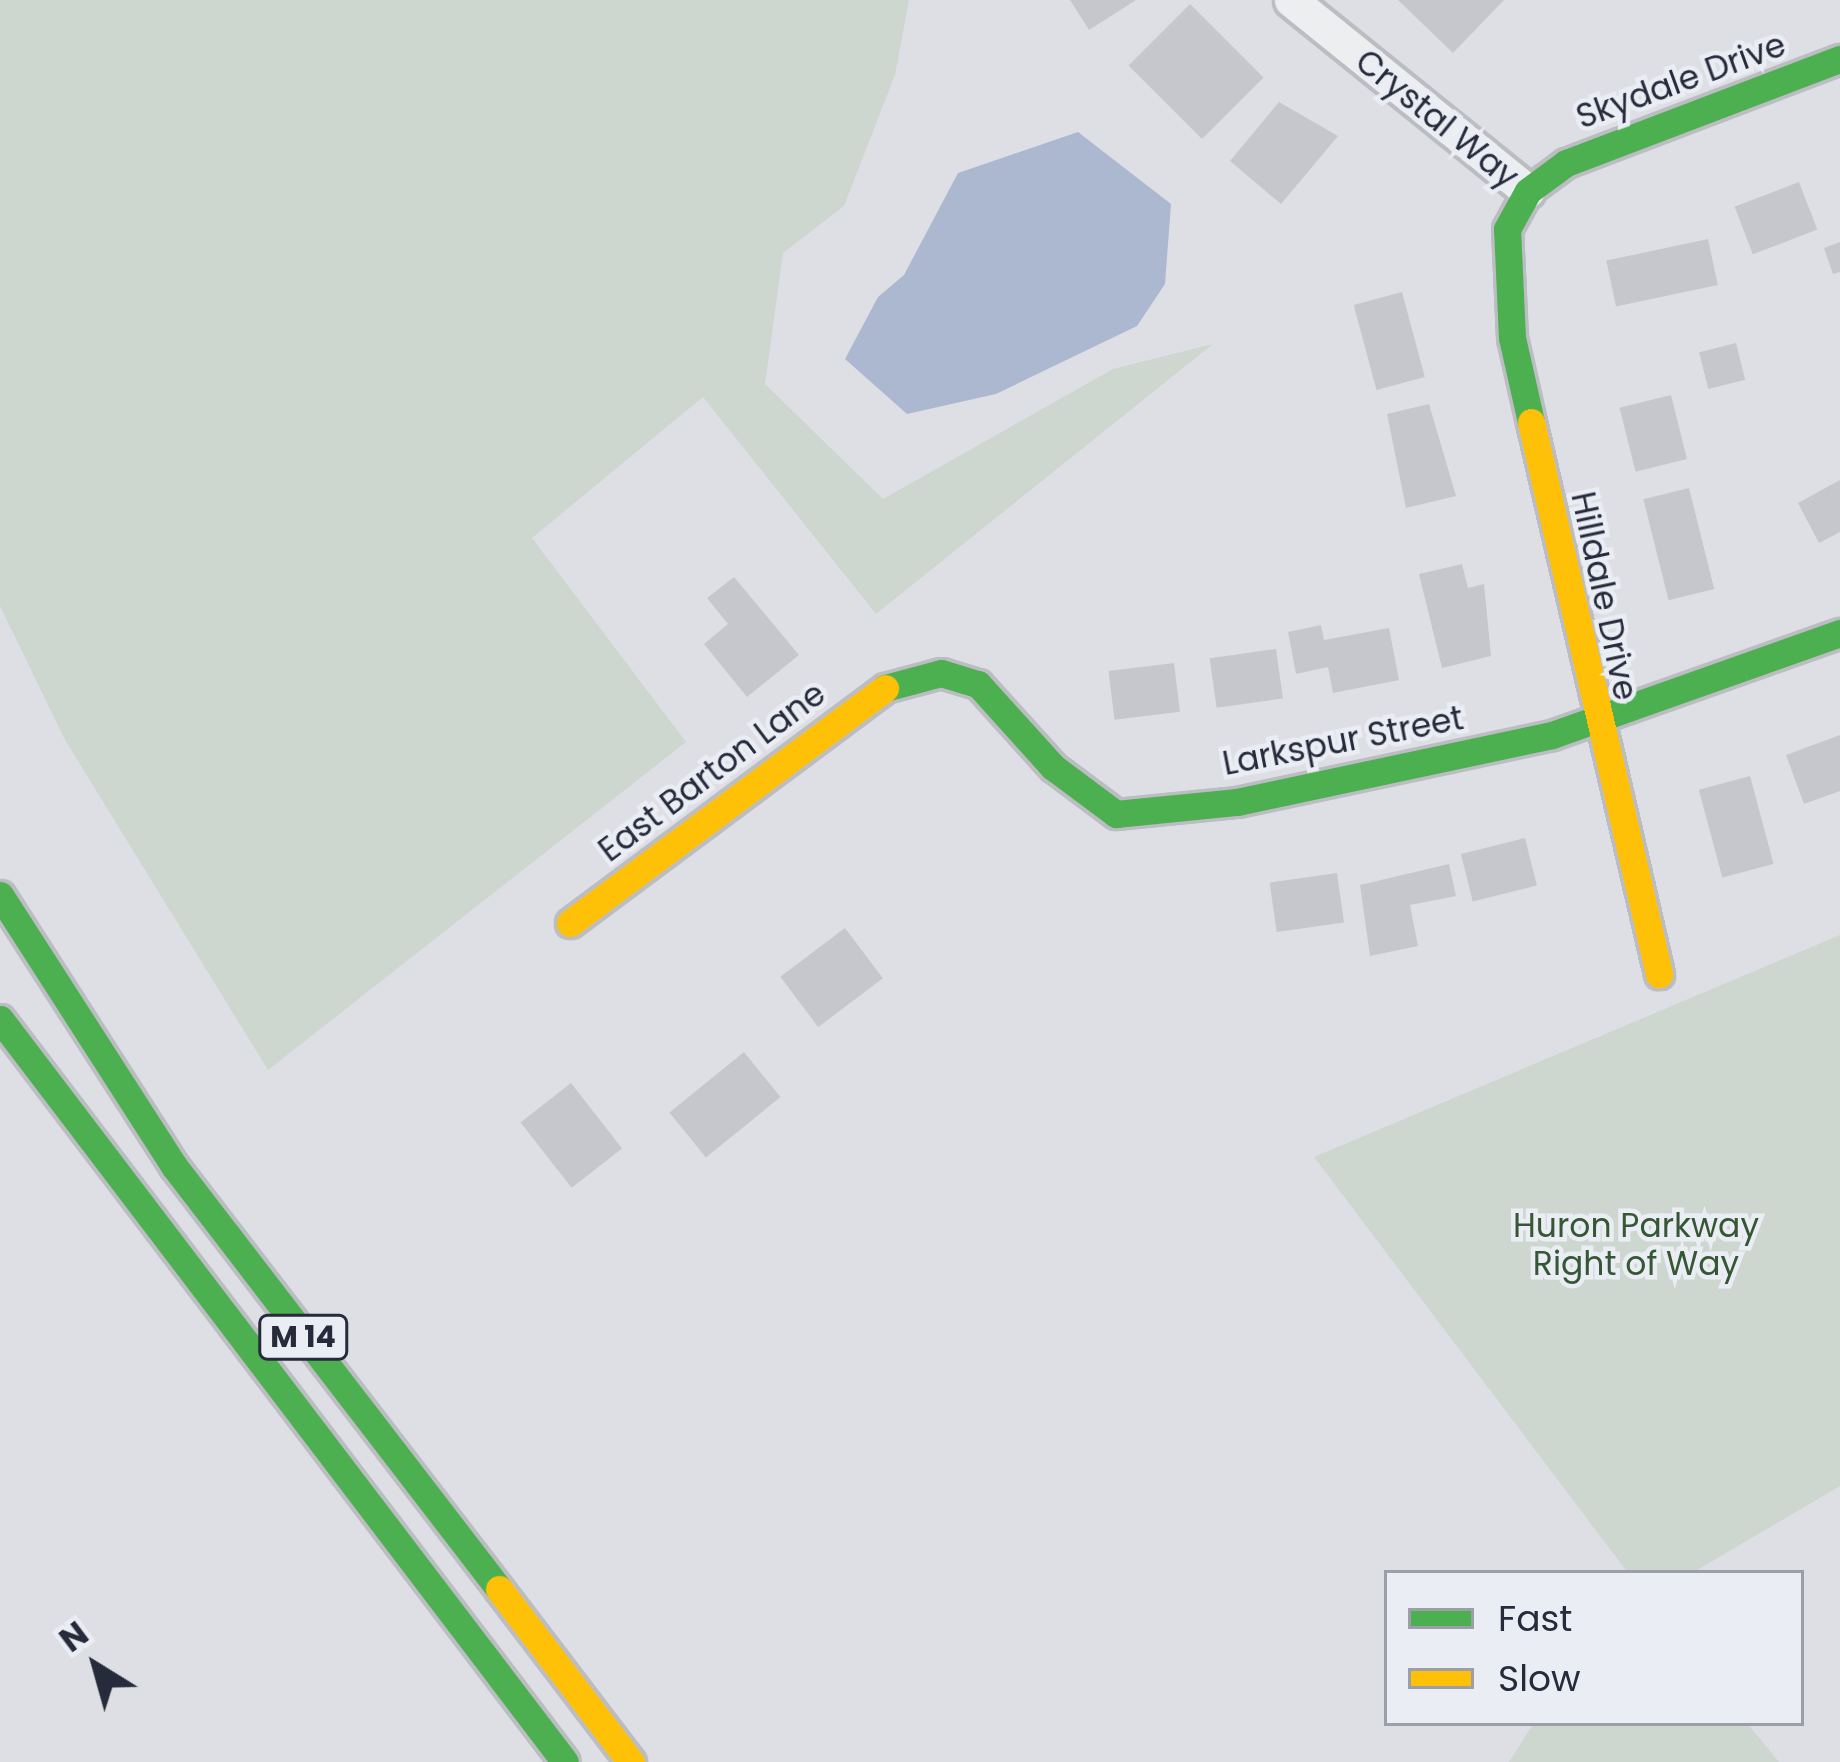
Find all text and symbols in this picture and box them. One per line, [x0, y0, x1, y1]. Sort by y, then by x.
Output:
street label: Skydale Drive [1571, 25, 1791, 137]
street label: Crystal Way [1348, 41, 1526, 197]
street label: Hilldale Drive [1563, 488, 1645, 704]
street label: East Barton Lane [591, 674, 833, 870]
street label: Larkspur Street [1219, 698, 1467, 784]
park label: Huron Parkway Right of Way [1513, 1206, 1759, 1284]
road number: M 14 [258, 1313, 348, 1361]
legend [1384, 1570, 1804, 1726]
text: Fast [1498, 1593, 1572, 1644]
north arrow [36, 1606, 156, 1726]
text: N [50, 1611, 98, 1663]
text: Slow [1498, 1653, 1581, 1704]

